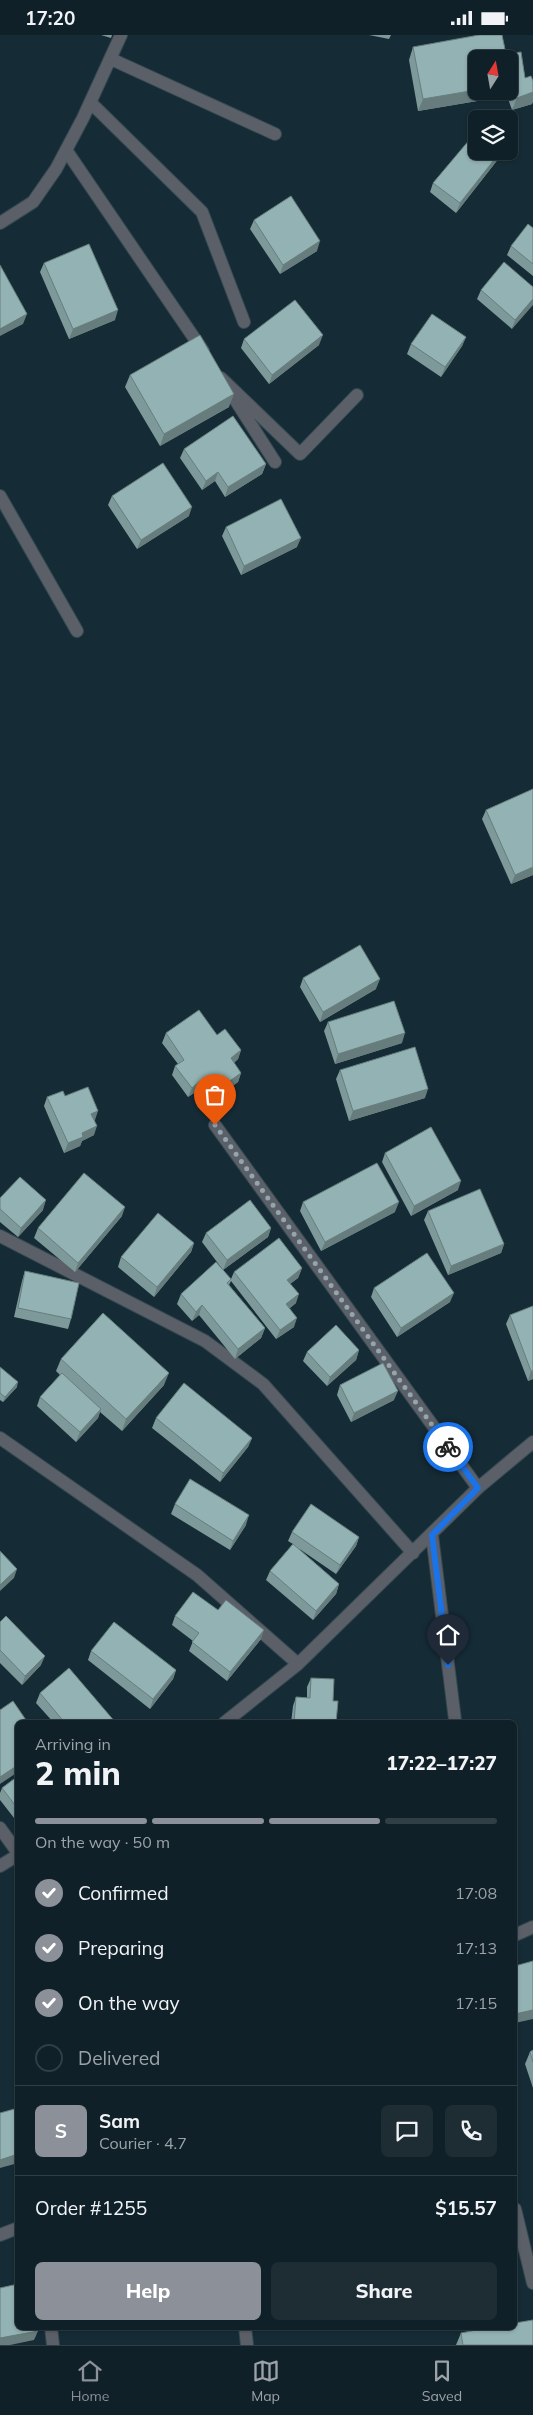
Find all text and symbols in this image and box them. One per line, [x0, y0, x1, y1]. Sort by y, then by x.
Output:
text: 17:20 [25, 6, 75, 30]
north arrow [468, 50, 518, 100]
map controls [468, 50, 518, 160]
button: layers [468, 110, 518, 160]
pin [194, 1074, 236, 1125]
icon: bag [201, 1081, 229, 1109]
courier [423, 1422, 473, 1472]
icon: bike [434, 1433, 462, 1461]
pin [427, 1614, 469, 1665]
icon: home [434, 1621, 462, 1649]
text: Arriving in [35, 1734, 111, 1754]
text: 17:22–17:27 [386, 1751, 497, 1775]
text: 2 min [35, 1753, 121, 1793]
text: On the way · 50 m [35, 1832, 170, 1852]
icon: check [35, 1879, 63, 1907]
text: Confirmed [78, 1881, 169, 1905]
text: 17:08 [455, 1883, 497, 1903]
icon: check [35, 1934, 63, 1962]
text: Preparing [78, 1936, 164, 1960]
text: 17:13 [455, 1938, 497, 1958]
icon: check [35, 1989, 63, 2017]
text: On the way [78, 1991, 180, 2015]
text: 17:15 [455, 1993, 497, 2013]
text: Delivered [78, 2046, 160, 2070]
button: chat [381, 2105, 433, 2157]
button: phone [445, 2105, 497, 2157]
text: Sam [99, 2109, 140, 2133]
text: S [55, 2119, 67, 2143]
text: Courier · 4.7 [99, 2133, 187, 2153]
text: Order #1255 [35, 2196, 147, 2220]
text: $15.57 [435, 2196, 497, 2220]
button: Help [35, 2262, 261, 2320]
button: Share [271, 2262, 497, 2320]
tab: Home [71, 2357, 109, 2405]
tab: Map [251, 2357, 280, 2405]
tab: Saved [422, 2357, 462, 2405]

